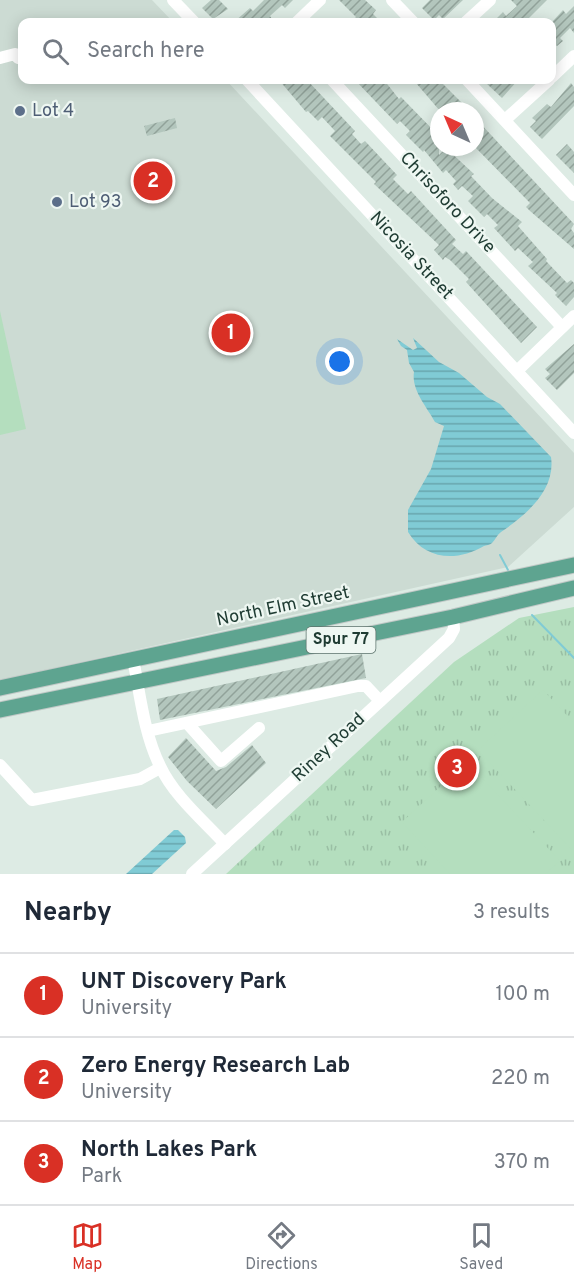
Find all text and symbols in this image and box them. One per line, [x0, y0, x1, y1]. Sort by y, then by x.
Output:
search box [18, 18, 556, 84]
icon: search [39, 35, 72, 68]
text: Search here [87, 38, 205, 65]
place label: Lot 4 [32, 100, 74, 123]
north arrow [430, 102, 484, 156]
marker: Lot 4 [13, 104, 27, 118]
street label: Chrisoforo Drive [394, 147, 500, 259]
pin: 2 [134, 158, 172, 204]
place label: Lot 93 [69, 191, 122, 214]
marker: Lot 93 [50, 195, 64, 209]
street label: Nicosia Street [364, 207, 458, 305]
pin: 1 [212, 310, 250, 356]
your location [325, 347, 354, 376]
street label: North Elm Street [214, 582, 352, 632]
road number: Spur 77 [306, 627, 376, 653]
street label: Riney Road [288, 708, 370, 788]
pin: 3 [438, 746, 476, 790]
text: Nearby [24, 897, 112, 930]
text: 3 results [473, 900, 550, 926]
text: UNT Discovery Park [81, 969, 287, 996]
text: 1 [40, 982, 48, 1008]
text: 100 m [495, 982, 550, 1008]
text: University [81, 996, 172, 1022]
text: Zero Energy Research Lab [81, 1053, 350, 1080]
text: 2 [37, 1066, 50, 1092]
text: 220 m [491, 1066, 550, 1092]
text: University [81, 1080, 172, 1106]
text: North Lakes Park [81, 1137, 257, 1164]
text: 3 [38, 1150, 50, 1176]
text: 370 m [494, 1150, 550, 1176]
text: Park [81, 1164, 122, 1190]
tab: Map [71, 1219, 104, 1275]
tab: Directions [245, 1219, 318, 1275]
tab: Saved [459, 1219, 503, 1275]

